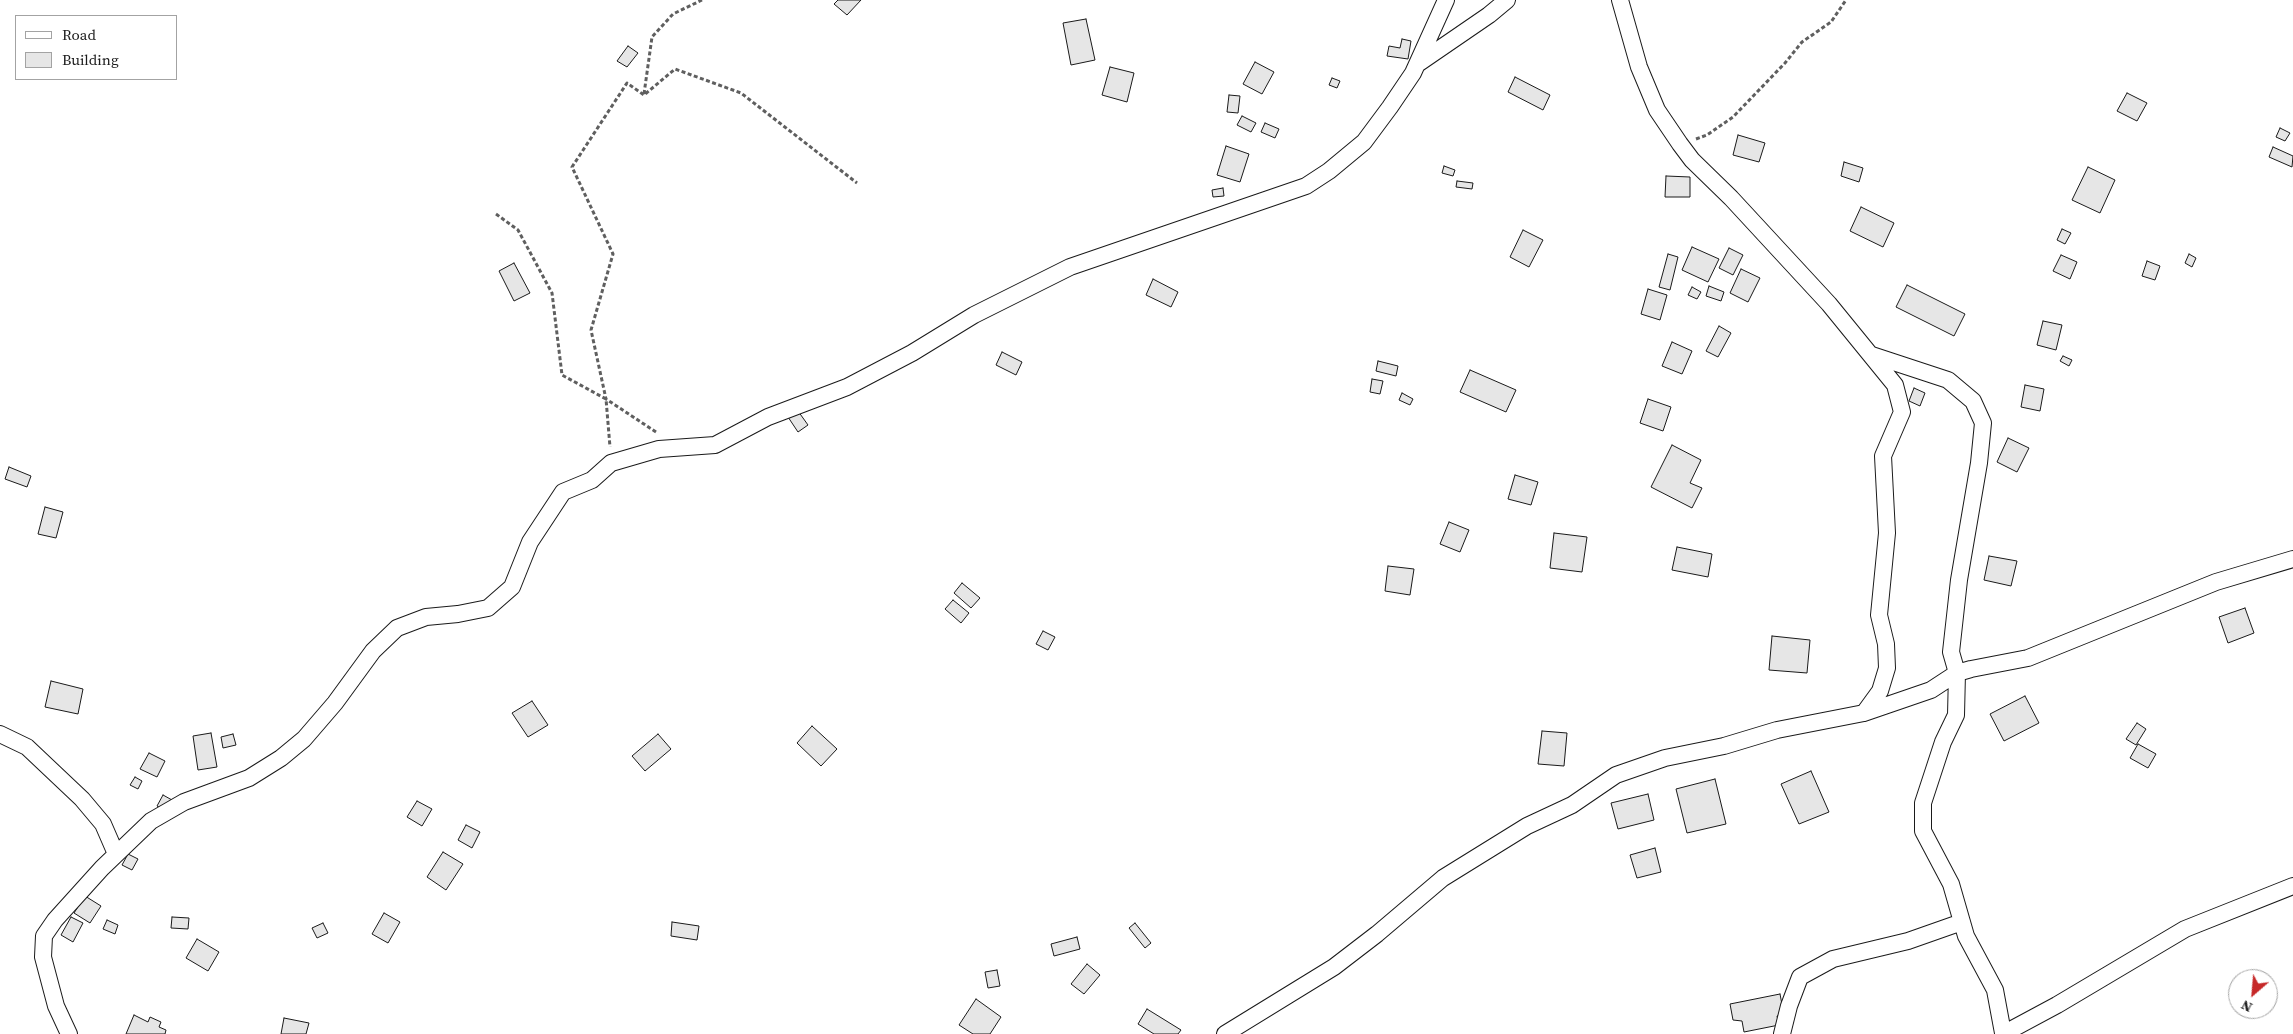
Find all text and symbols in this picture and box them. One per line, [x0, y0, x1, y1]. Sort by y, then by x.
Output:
legend [15, 15, 178, 80]
text: Road [62, 24, 96, 45]
text: Building [62, 49, 119, 70]
north arrow [2228, 969, 2278, 1019]
text: N [2238, 995, 2256, 1018]

